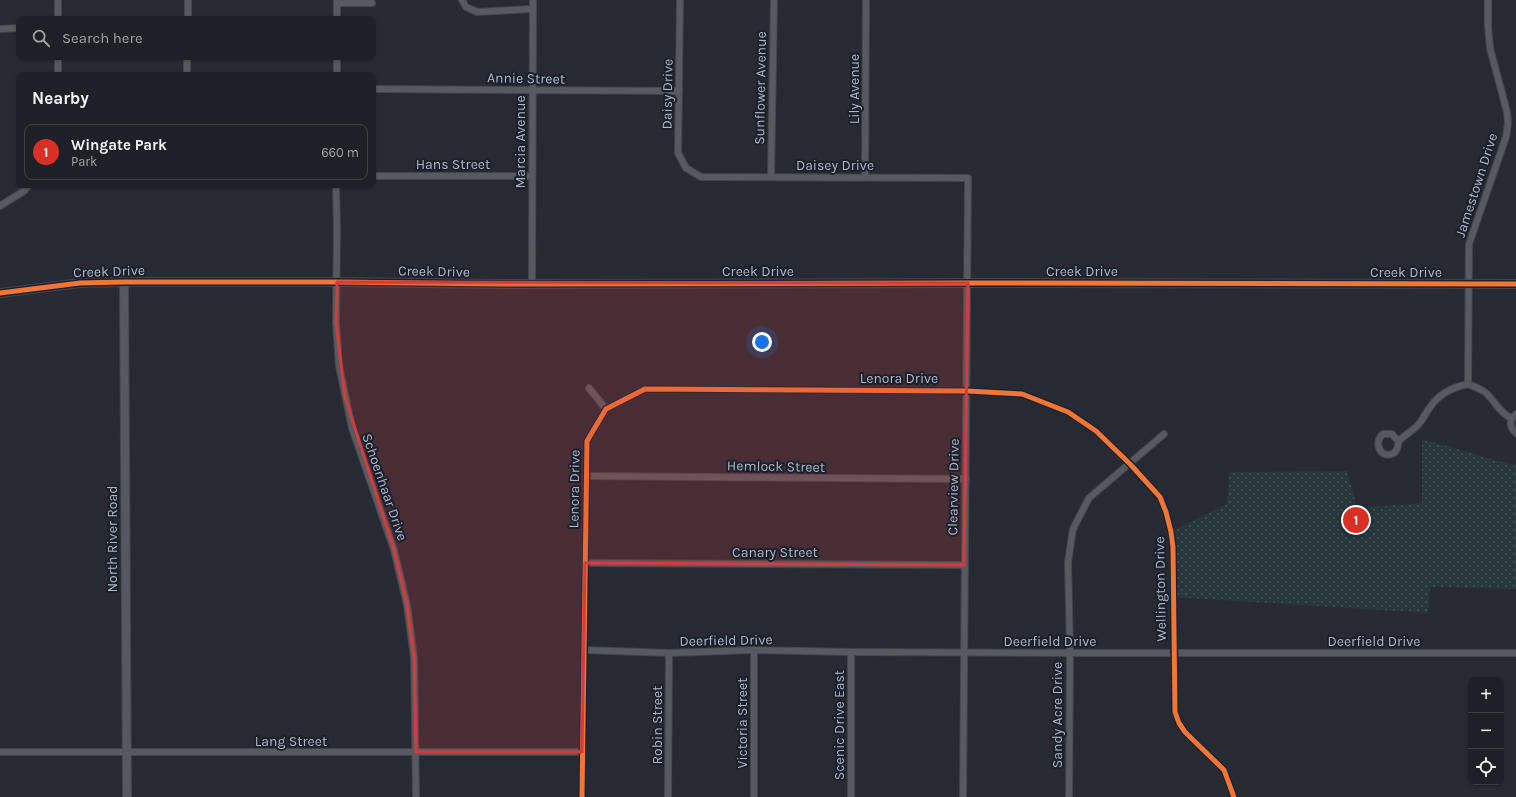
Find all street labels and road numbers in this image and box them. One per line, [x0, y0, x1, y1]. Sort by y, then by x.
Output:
street label: Sunflower Avenue [751, 31, 770, 145]
street label: Lily Avenue [846, 54, 863, 124]
street label: Daisy Drive [658, 58, 677, 130]
street label: Annie Street [487, 69, 565, 88]
street label: Marcia Avenue [512, 95, 529, 189]
street label: Jamestown Drive [1452, 131, 1501, 239]
street label: Hans Street [416, 156, 490, 173]
street label: Daisey Drive [796, 157, 874, 174]
street label: Creek Drive [73, 262, 145, 281]
street label: Creek Drive [398, 262, 470, 281]
street label: Creek Drive [722, 263, 794, 280]
street label: Creek Drive [1046, 263, 1118, 280]
street label: Creek Drive [1370, 264, 1442, 281]
street label: Lenora Drive [860, 370, 938, 387]
street label: Schoenhaar Drive [358, 431, 411, 543]
street label: Clearview Drive [944, 438, 963, 536]
street label: Lenora Drive [565, 450, 584, 528]
street label: Hemlock Street [727, 457, 825, 476]
street label: North River Road [104, 486, 121, 592]
street label: Wellington Drive [1151, 536, 1170, 642]
street label: Canary Street [732, 544, 818, 561]
street label: Deerfield Drive [679, 631, 773, 650]
street label: Deerfield Drive [1003, 633, 1097, 650]
street label: Deerfield Drive [1327, 633, 1421, 650]
street label: Sandy Acre Drive [1049, 662, 1066, 768]
street label: Scenic Drive East [831, 670, 848, 780]
street label: Victoria Street [734, 678, 751, 768]
street label: Robin Street [649, 686, 666, 764]
street label: Lang Street [255, 733, 327, 750]

